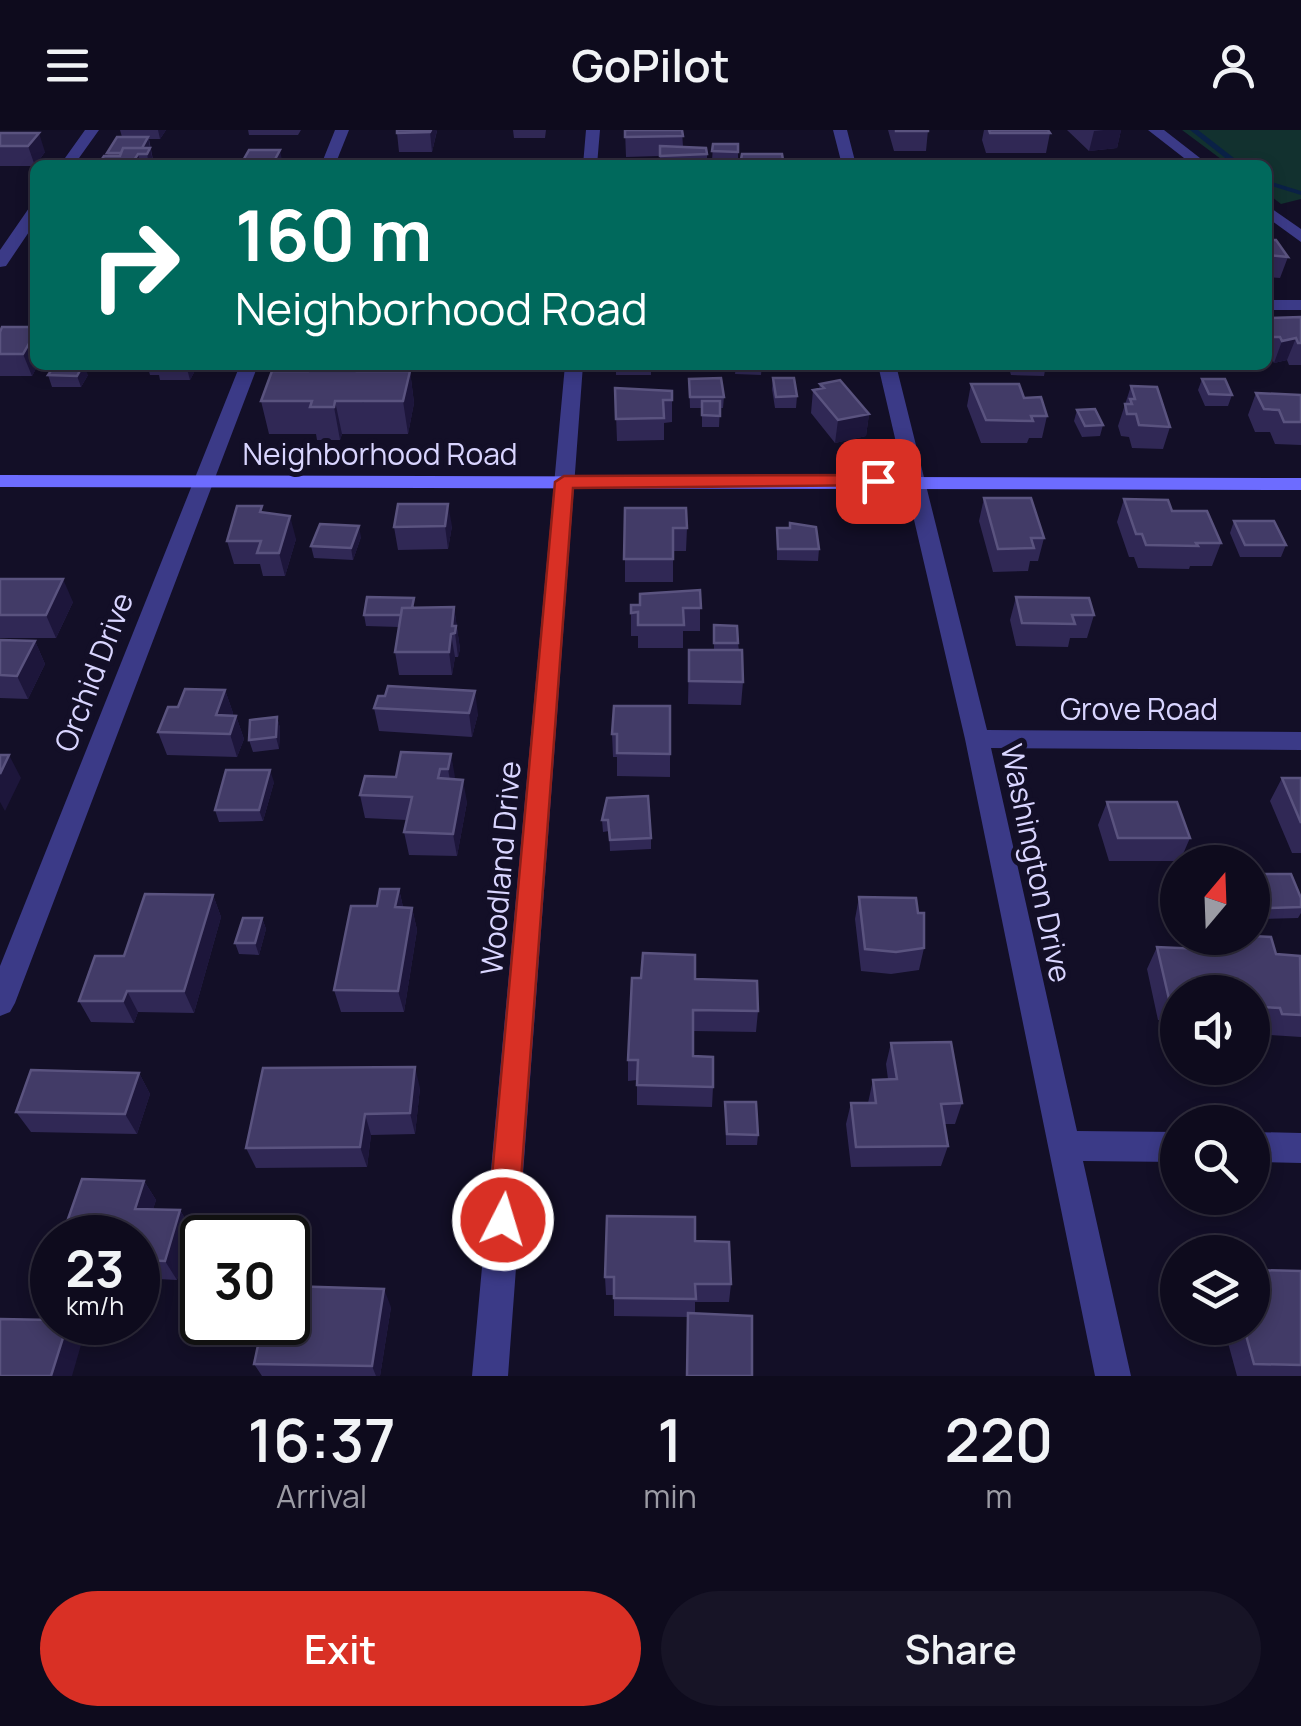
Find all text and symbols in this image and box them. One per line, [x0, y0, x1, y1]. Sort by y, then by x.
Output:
text: GoPilot [571, 34, 730, 96]
icon: menu [40, 38, 95, 93]
icon: person [1206, 38, 1261, 93]
text: 160 m [235, 186, 432, 282]
icon: right [70, 200, 200, 330]
text: Neighborhood Road [235, 277, 648, 339]
street label: Neighborhood Road [242, 433, 518, 474]
pin [836, 439, 921, 524]
icon: arrive [851, 454, 906, 509]
street label: Orchid Drive [44, 586, 142, 758]
street label: Grove Road [1060, 688, 1218, 729]
street label: Washington Drive [992, 740, 1082, 986]
street label: Woodland Drive [470, 759, 530, 977]
north arrow [1160, 845, 1270, 955]
map controls [1160, 845, 1270, 1345]
button: sound [1160, 975, 1270, 1085]
button: search [1160, 1105, 1270, 1215]
position arrow [451, 1168, 555, 1272]
speed limit sign: 30 [180, 1215, 310, 1345]
text: 23 [66, 1234, 124, 1302]
button: layers [1160, 1235, 1270, 1345]
text: km/h [66, 1288, 124, 1323]
text: 16:37 [248, 1398, 396, 1480]
text: 1 [657, 1398, 683, 1480]
text: 220 [944, 1398, 1053, 1480]
text: Arrival [276, 1474, 367, 1518]
text: min [643, 1474, 697, 1518]
text: m [985, 1474, 1012, 1518]
button: Exit [40, 1591, 641, 1706]
button: Share [661, 1591, 1261, 1706]

